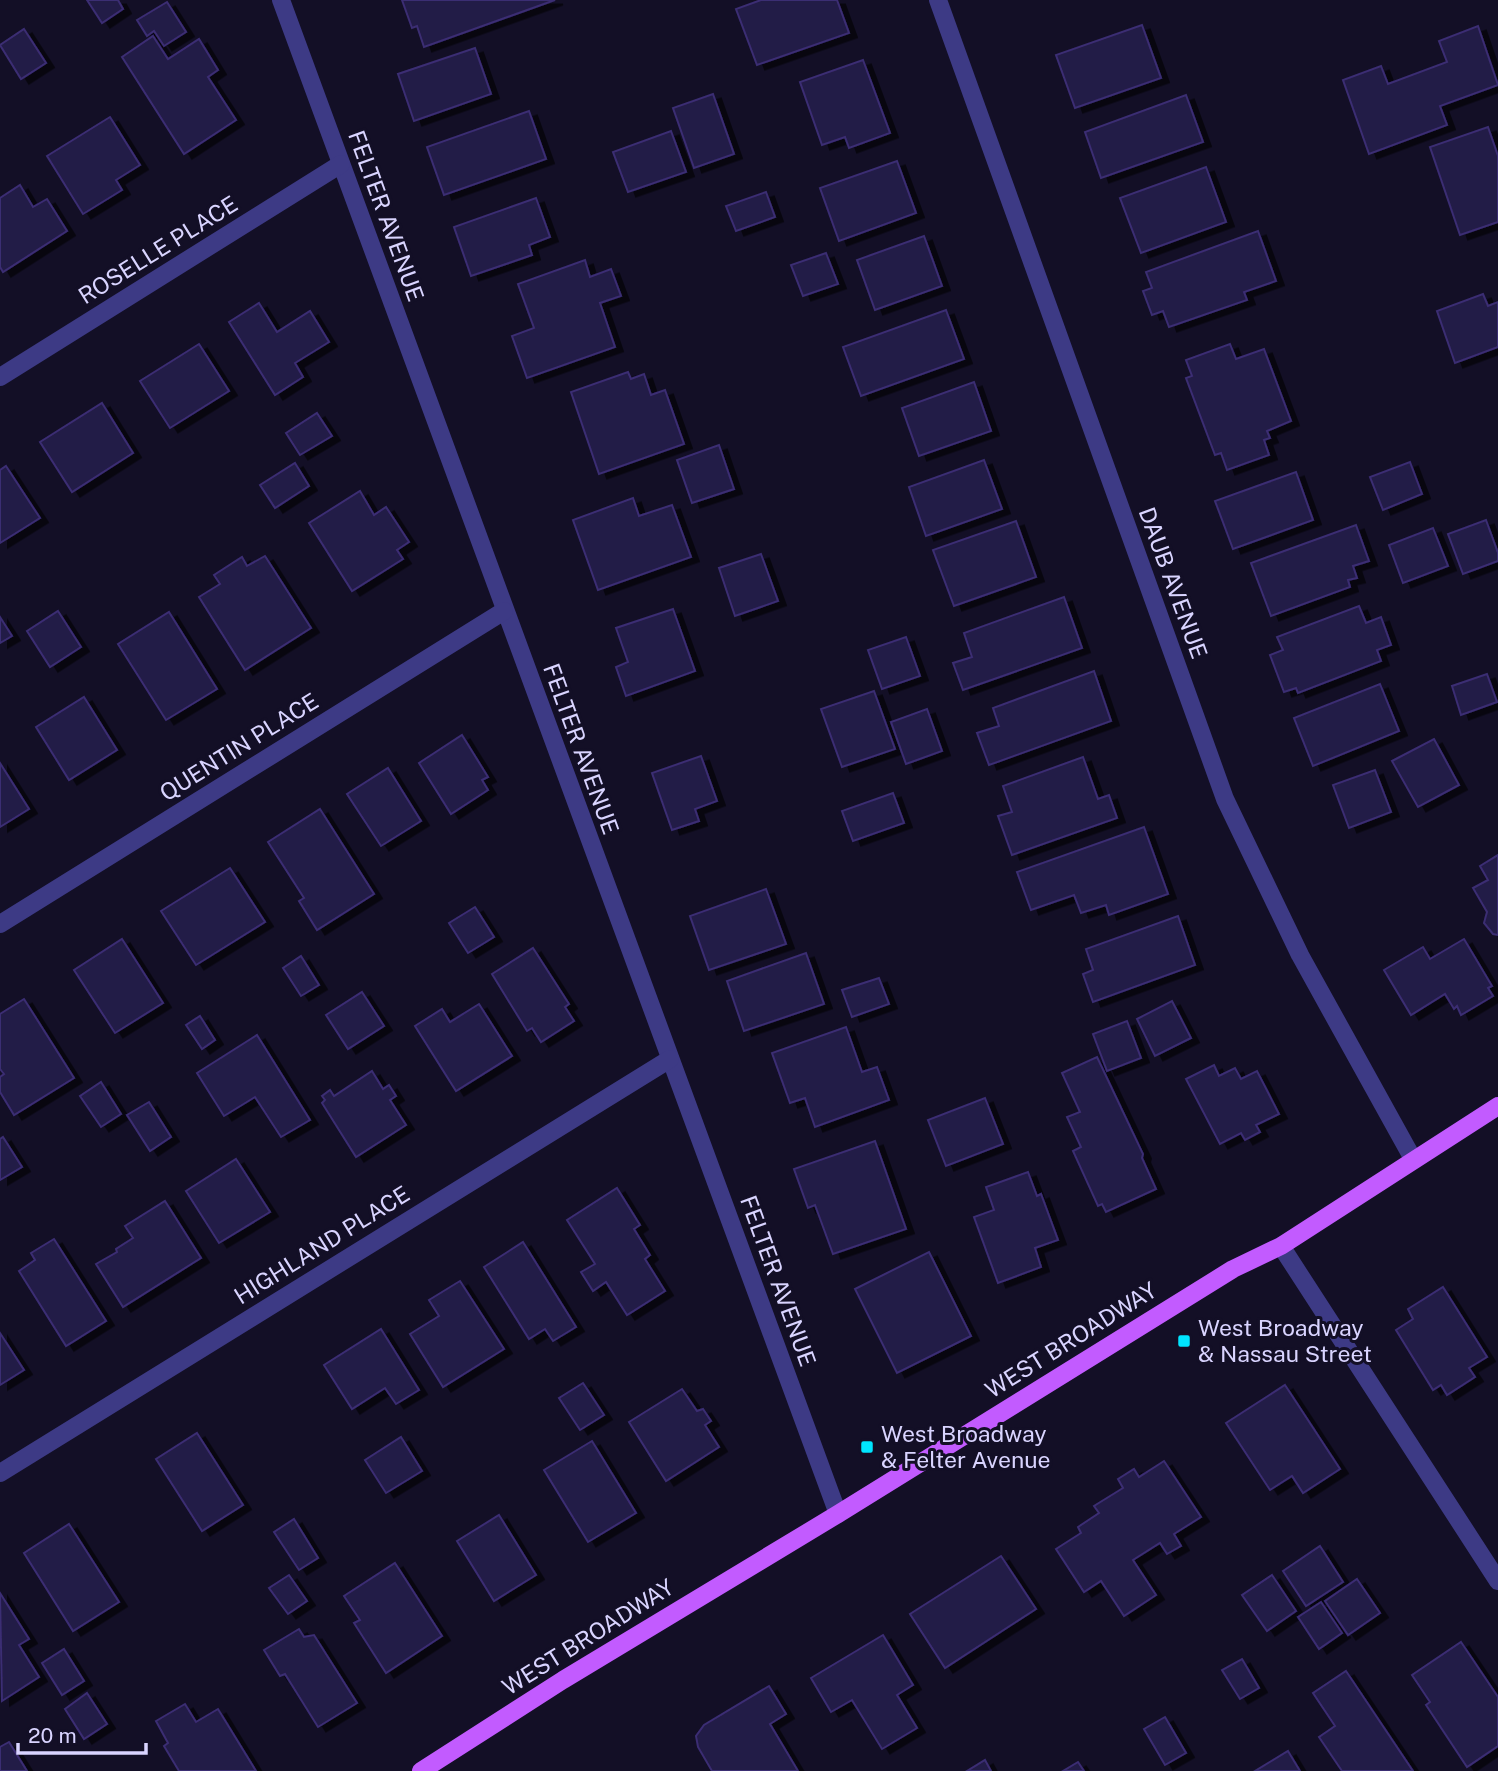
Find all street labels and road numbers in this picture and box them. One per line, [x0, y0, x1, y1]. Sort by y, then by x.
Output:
street label: FELTER AVENUE [343, 127, 430, 305]
street label: ROSELLE PLACE [73, 190, 242, 309]
street label: DAUB AVENUE [1134, 503, 1213, 662]
street label: FELTER AVENUE [538, 660, 625, 838]
street label: QUENTIN PLACE [155, 687, 323, 806]
street label: HIGHLAND PLACE [229, 1180, 414, 1309]
street label: FELTER AVENUE [735, 1192, 822, 1370]
street label: WEST BROADWAY [980, 1276, 1162, 1403]
street label: WEST BROADWAY [497, 1573, 679, 1700]

